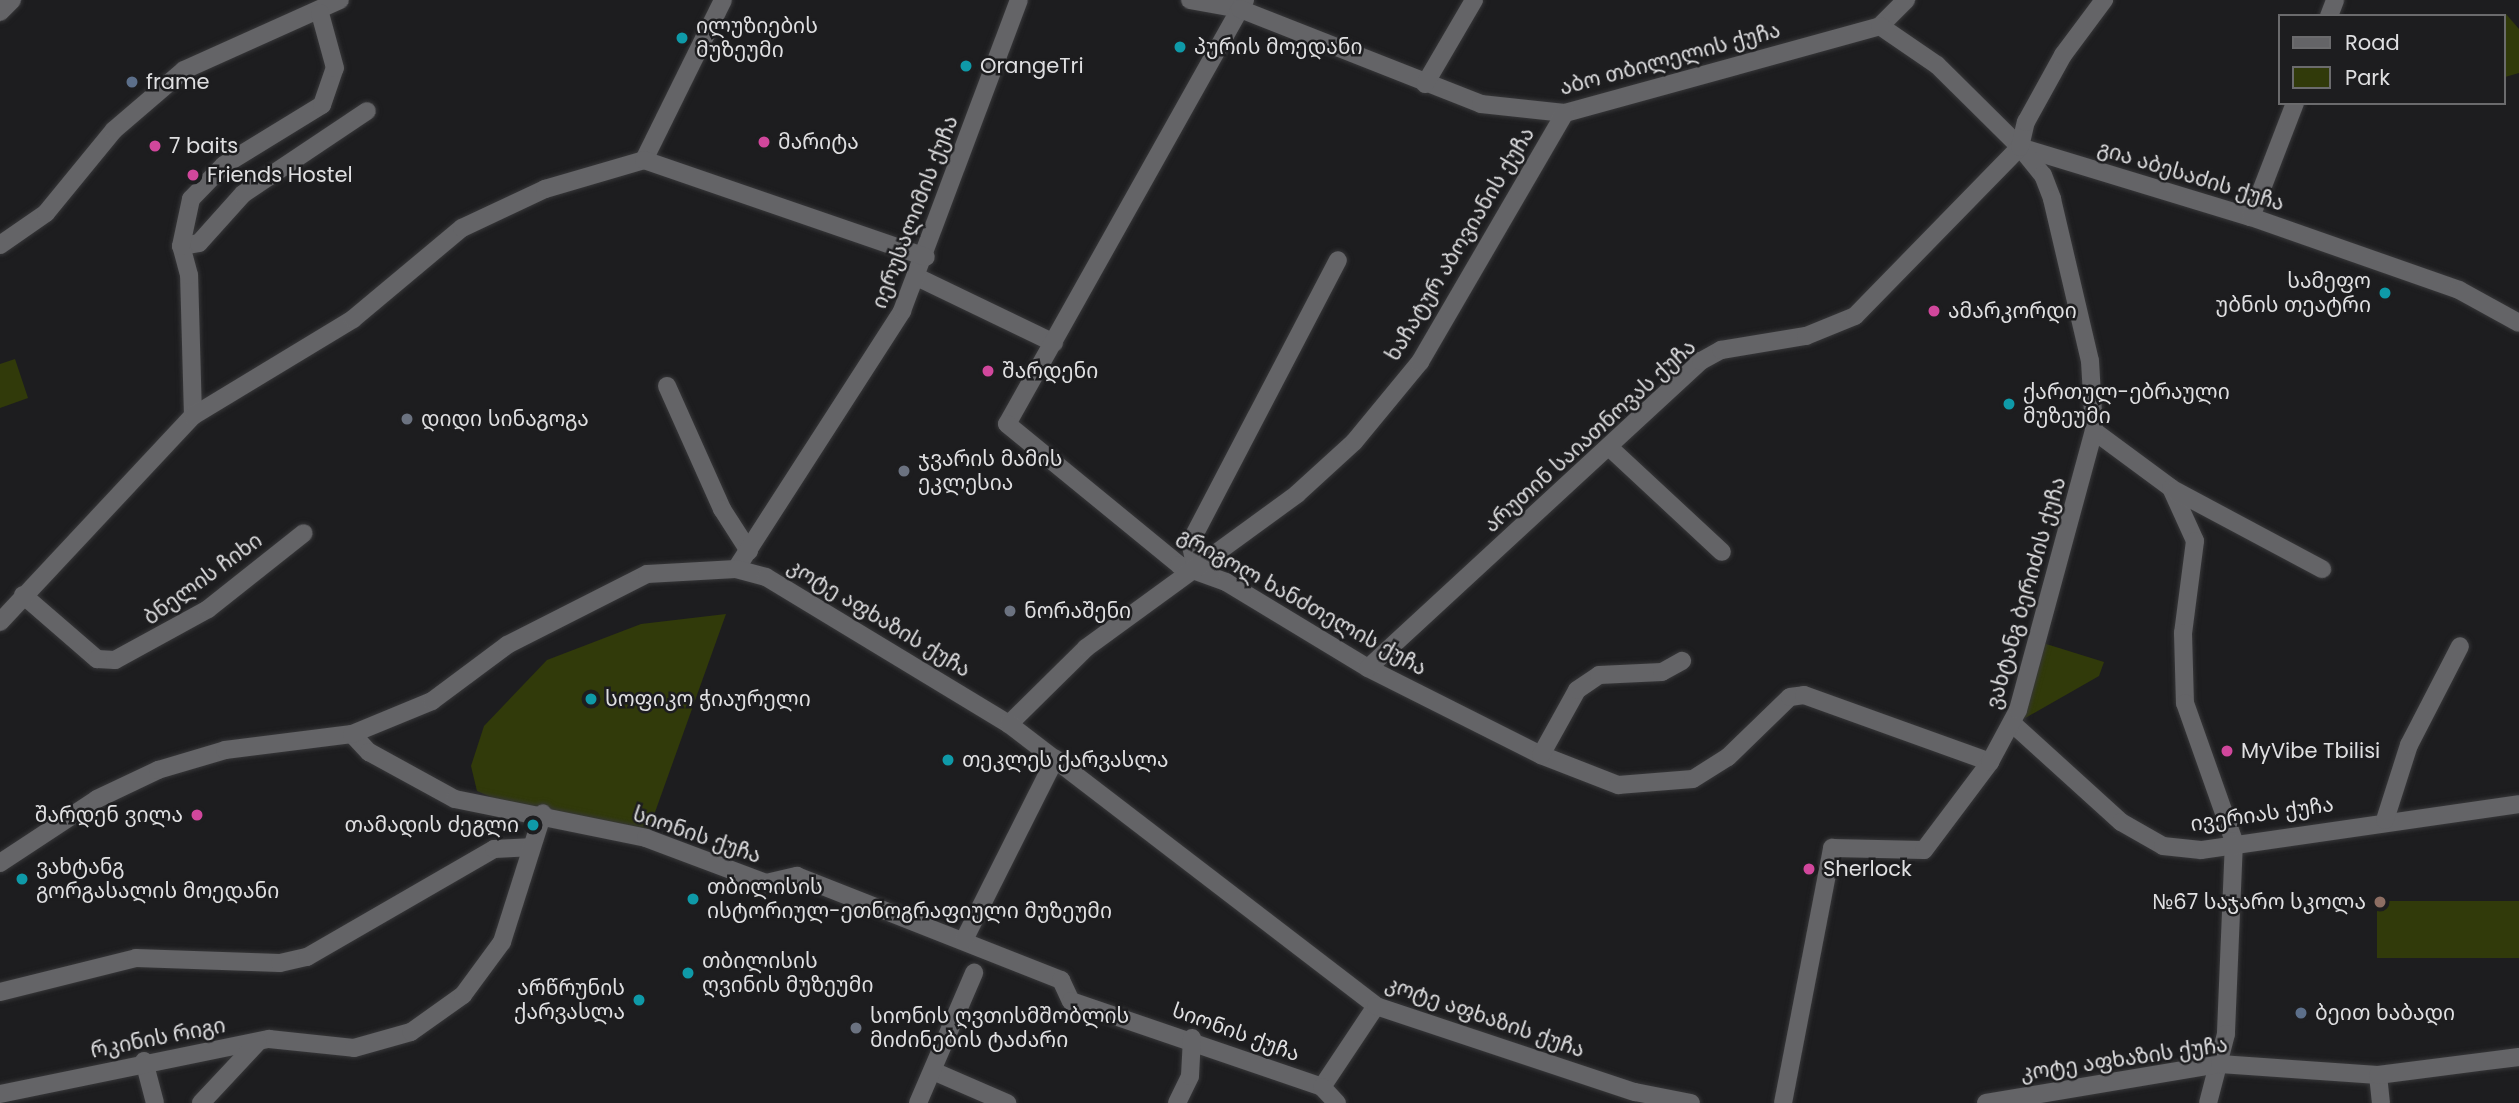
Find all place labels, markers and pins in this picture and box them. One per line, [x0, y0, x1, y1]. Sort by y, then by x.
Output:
place label: ილუზიების მუზეუმი [696, 13, 818, 63]
marker: ილუზიების მუზეუმი [674, 30, 690, 46]
place label: პურის მოედანი [1194, 34, 1363, 60]
marker: პურის მოედანი [1172, 39, 1188, 55]
place label: OrangeTri [980, 53, 1084, 79]
marker: OrangeTri [958, 58, 974, 74]
place label: frame [146, 69, 210, 95]
marker: frame [124, 74, 140, 90]
place label: მარიტა [778, 129, 859, 155]
place label: 7 baits [169, 133, 238, 159]
marker: მარიტა [756, 134, 772, 150]
marker: 7 baits [147, 138, 163, 154]
place label: Friends Hostel [207, 162, 353, 188]
marker: Friends Hostel [185, 167, 201, 183]
place label: სამეფო უბნის თეატრი [2216, 268, 2371, 318]
marker: სამეფო უბნის თეატრი [2377, 285, 2393, 301]
place label: ამარკორდი [1948, 298, 2077, 324]
marker: ამარკორდი [1926, 303, 1942, 319]
place label: შარდენი [1002, 358, 1098, 384]
marker: შარდენი [980, 363, 996, 379]
place label: ქართულ-ებრაული მუზეუმი [2023, 379, 2230, 429]
marker: ქართულ-ებრაული მუზეუმი [2001, 396, 2017, 412]
place label: დიდი სინაგოგა [421, 406, 589, 432]
marker: დიდი სინაგოგა [399, 411, 415, 427]
place label: ჯვარის მამის ეკლესია [918, 446, 1062, 496]
marker: ჯვარის მამის ეკლესია [896, 463, 912, 479]
place label: ნორაშენი [1024, 598, 1131, 624]
marker: ნორაშენი [1002, 603, 1018, 619]
place label: სოფიკო ჭიაურელი [605, 686, 811, 712]
marker: სოფიკო ჭიაურელი [583, 691, 599, 707]
place label: MyVibe Tbilisi [2241, 738, 2380, 764]
marker: MyVibe Tbilisi [2219, 743, 2235, 759]
place label: თეკლეს ქარვასლა [962, 747, 1169, 773]
marker: თეკლეს ქარვასლა [940, 752, 956, 768]
place label: შარდენ ვილა [35, 802, 183, 828]
marker: შარდენ ვილა [189, 807, 205, 823]
place label: თამადის ძეგლი [344, 812, 519, 838]
marker: თამადის ძეგლი [525, 817, 541, 833]
place label: ვახტანგ გორგასალის მოედანი [36, 854, 279, 904]
place label: Sherlock [1823, 856, 1912, 882]
marker: Sherlock [1801, 861, 1817, 877]
marker: ვახტანგ გორგასალის მოედანი [14, 871, 30, 887]
place label: თბილისის ისტორიულ-ეთნოგრაფიული მუზეუმი [707, 874, 1112, 924]
place label: №67 საჯარო სკოლა [2152, 889, 2366, 915]
marker: თბილისის ისტორიულ-ეთნოგრაფიული მუზეუმი [685, 891, 701, 907]
marker: №67 საჯარო სკოლა [2372, 894, 2388, 910]
place label: თბილისის ღვინის მუზეუმი [702, 948, 874, 998]
marker: თბილისის ღვინის მუზეუმი [680, 965, 696, 981]
place label: არწრუნის ქარვასლა [514, 975, 625, 1025]
marker: არწრუნის ქარვასლა [631, 992, 647, 1008]
place label: ბეით ხაბადი [2315, 1000, 2455, 1026]
place label: სიონის ღვთისმშობლის მიძინების ტაძარი [870, 1003, 1129, 1053]
marker: ბეით ხაბადი [2293, 1005, 2309, 1021]
marker: სიონის ღვთისმშობლის მიძინების ტაძარი [848, 1020, 864, 1036]

